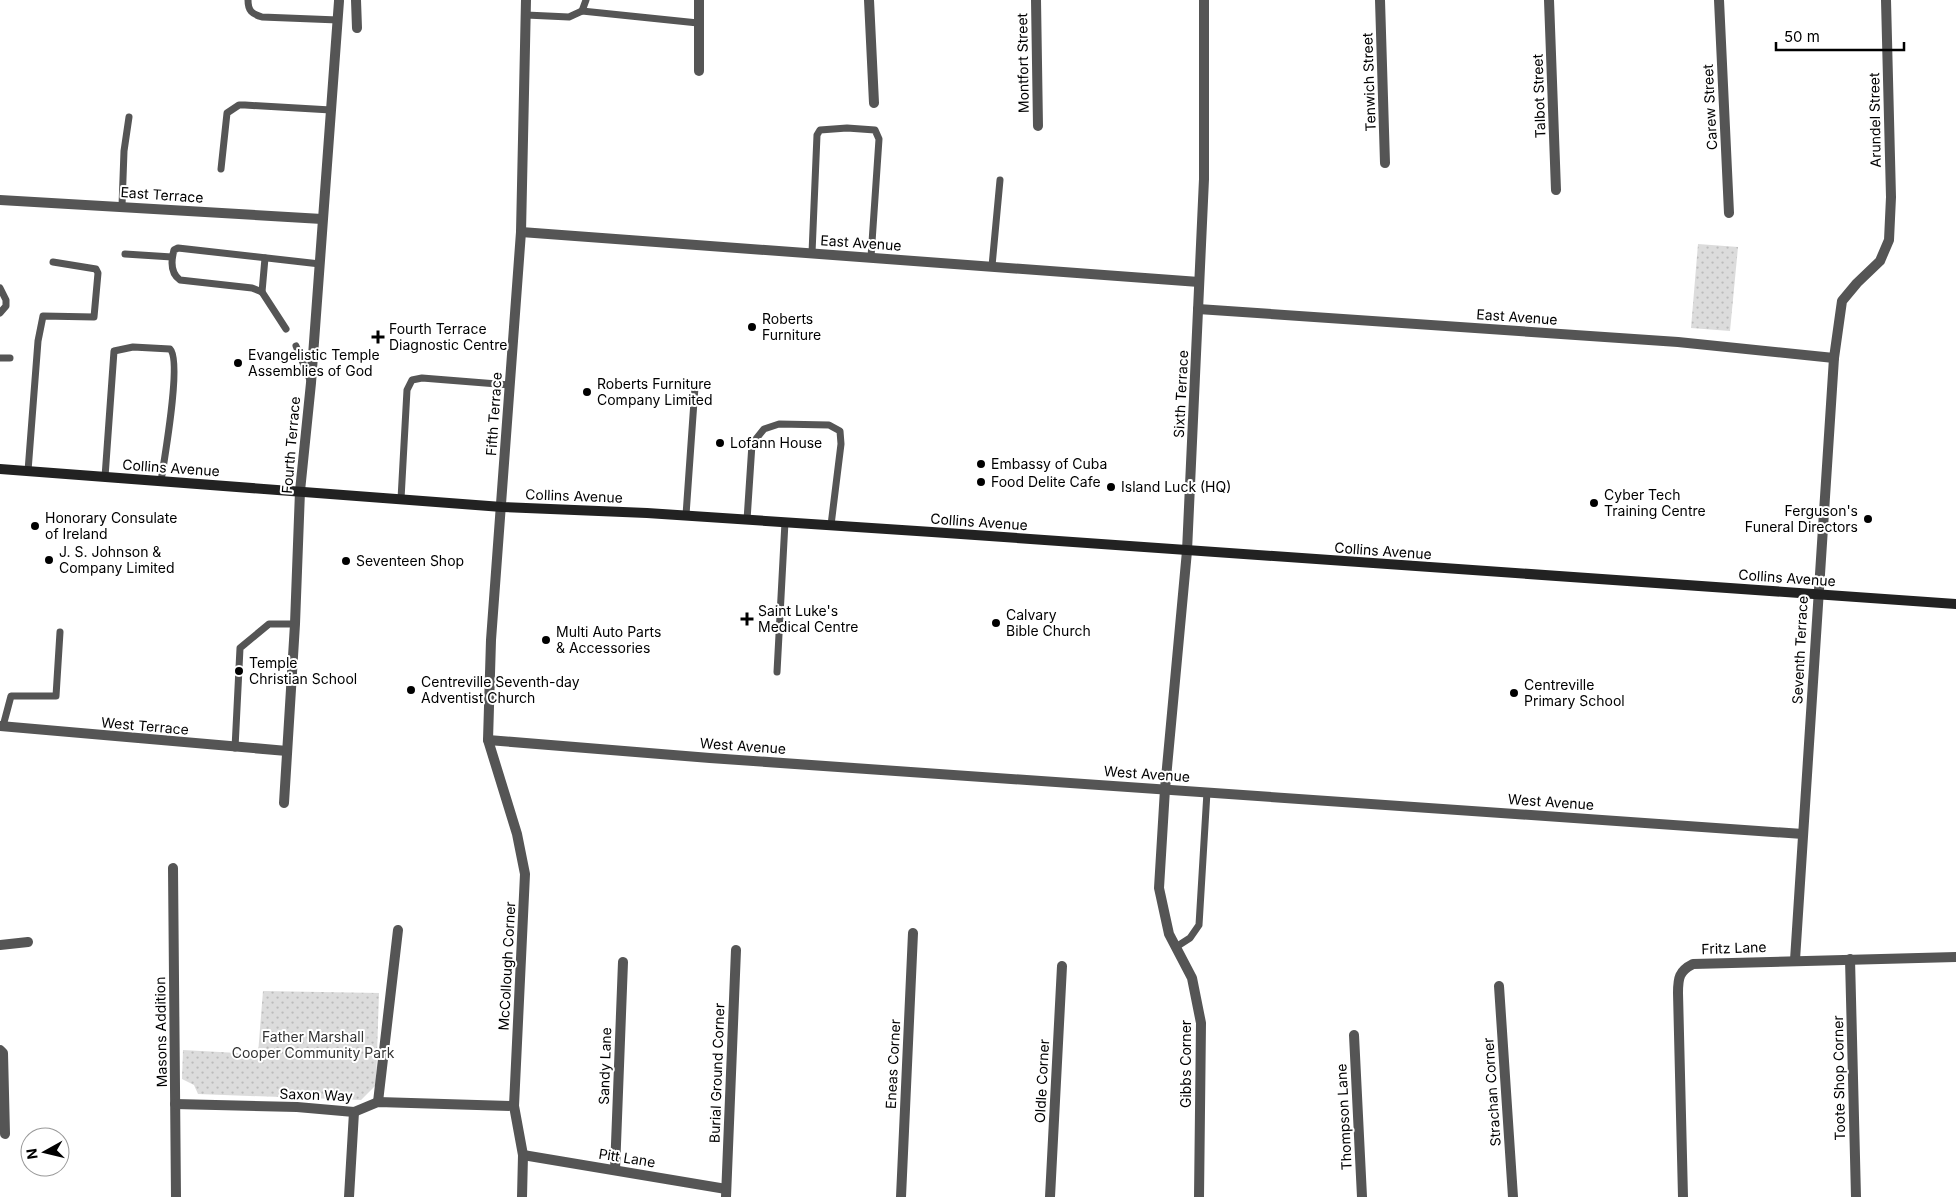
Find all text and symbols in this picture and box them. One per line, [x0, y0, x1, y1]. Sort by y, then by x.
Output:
street label: Montfort Street [1013, 12, 1032, 113]
scale bar [1776, 20, 1904, 52]
text: 50 m [1784, 27, 1820, 46]
street label: Tenwich Street [1358, 32, 1379, 132]
street label: Talbot Street [1529, 53, 1548, 138]
street label: Carew Street [1699, 63, 1720, 150]
street label: Arundel Street [1865, 72, 1884, 168]
street label: East Terrace [120, 183, 204, 206]
street label: East Avenue [820, 231, 902, 254]
street label: East Avenue [1476, 305, 1558, 328]
place label: Roberts Furniture [762, 310, 821, 343]
place label: Fourth Terrace Diagnostic Centre [389, 320, 507, 353]
marker: Roberts Furniture [746, 321, 758, 333]
marker: Fourth Terrace Diagnostic Centre [371, 330, 385, 344]
place label: Evangelistic Temple Assemblies of God [248, 346, 380, 379]
street label: Sixth Terrace [1170, 350, 1191, 438]
marker: Evangelistic Temple Assemblies of God [232, 357, 244, 369]
street label: Fifth Terrace [482, 371, 505, 456]
place label: Roberts Furniture Company Limited [597, 375, 712, 408]
marker: Roberts Furniture Company Limited [581, 386, 593, 398]
street label: Fourth Terrace [278, 396, 303, 494]
place label: Lofann House [730, 434, 822, 451]
marker: Lofann House [714, 437, 726, 449]
place label: Embassy of Cuba [991, 455, 1107, 472]
street label: Collins Avenue [122, 456, 220, 479]
marker: Embassy of Cuba [975, 458, 987, 470]
place label: Food Delite Cafe [991, 473, 1101, 490]
marker: Food Delite Cafe [975, 476, 987, 488]
place label: Island Luck (HQ) [1121, 478, 1231, 495]
marker: Island Luck (HQ) [1105, 481, 1117, 493]
street label: Collins Avenue [525, 485, 623, 506]
place label: Cyber Tech Training Centre [1604, 486, 1706, 519]
marker: Cyber Tech Training Centre [1588, 497, 1600, 509]
place label: Ferguson's Funeral Directors [1745, 502, 1858, 535]
place label: Honorary Consulate of Ireland [45, 509, 177, 542]
street label: Collins Avenue [930, 510, 1028, 533]
marker: Ferguson's Funeral Directors [1862, 513, 1874, 525]
marker: Honorary Consulate of Ireland [29, 520, 41, 532]
street label: Collins Avenue [1334, 539, 1432, 562]
place label: J. S. Johnson & Company Limited [59, 543, 174, 576]
place label: Seventeen Shop [356, 552, 464, 569]
marker: J. S. Johnson & Company Limited [43, 554, 55, 566]
marker: Seventeen Shop [340, 555, 352, 567]
street label: Collins Avenue [1738, 566, 1836, 589]
street label: Seventh Terrace [1788, 595, 1811, 705]
place label: Saint Luke's Medical Centre [758, 602, 859, 635]
place label: Calvary Bible Church [1006, 606, 1091, 639]
marker: Saint Luke's Medical Centre [740, 612, 754, 626]
marker: Calvary Bible Church [990, 617, 1002, 629]
place label: Multi Auto Parts & Accessories [556, 623, 661, 656]
marker: Multi Auto Parts & Accessories [540, 634, 552, 646]
place label: Temple Christian School [249, 654, 357, 687]
marker: Temple Christian School [233, 665, 245, 677]
place label: Centreville Seventh-day Adventist Church [421, 673, 580, 706]
place label: Centreville Primary School [1524, 676, 1625, 709]
marker: Centreville Seventh-day Adventist Church [405, 684, 417, 696]
marker: Centreville Primary School [1508, 687, 1520, 699]
street label: West Terrace [100, 713, 190, 738]
street label: West Avenue [699, 734, 787, 757]
street label: West Avenue [1103, 762, 1191, 785]
street label: West Avenue [1507, 790, 1595, 813]
street label: McCollough Corner [495, 901, 518, 1031]
street label: Fritz Lane [1701, 938, 1767, 957]
street label: Masons Addition [151, 977, 170, 1088]
street label: Burial Ground Corner [706, 1003, 727, 1143]
street label: Toote Shop Corner [1829, 1015, 1848, 1141]
street label: Eneas Corner [882, 1019, 903, 1109]
street label: Gibbs Corner [1177, 1020, 1194, 1108]
street label: Sandy Lane [595, 1027, 614, 1105]
park label: Father Marshall Cooper Community Park [232, 1028, 395, 1061]
street label: Strachan Corner [1479, 1037, 1504, 1147]
street label: Oldle Corner [1031, 1039, 1052, 1123]
street label: Thompson Lane [1332, 1063, 1355, 1171]
street label: Saxon Way [279, 1085, 353, 1104]
north arrow [20, 1127, 70, 1177]
street label: Pitt Lane [597, 1145, 657, 1170]
text: N [22, 1147, 41, 1160]

